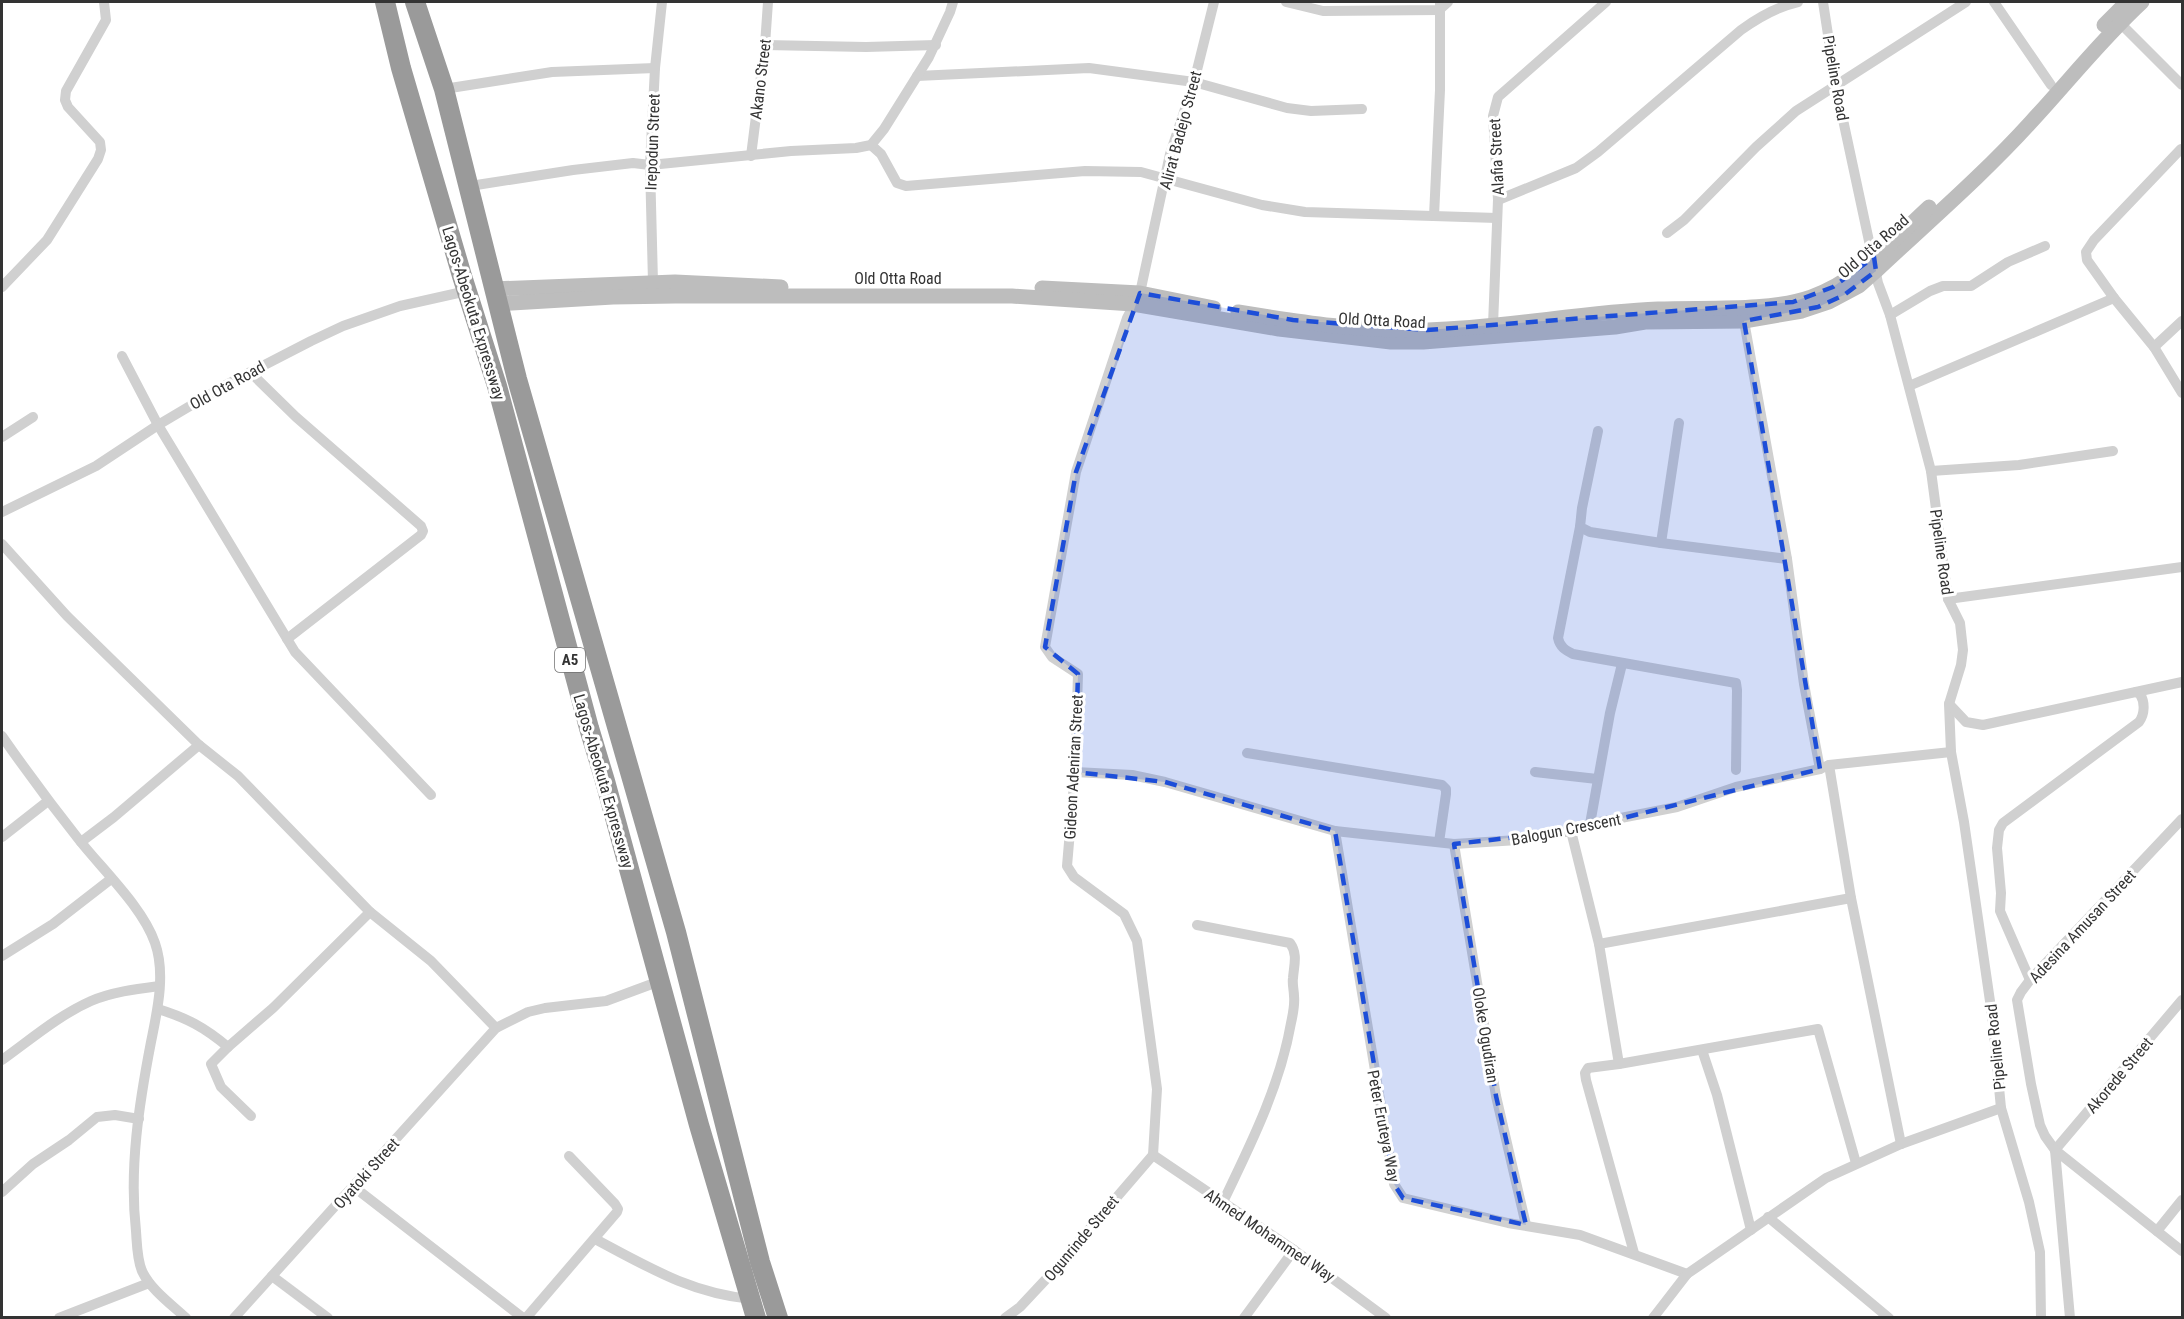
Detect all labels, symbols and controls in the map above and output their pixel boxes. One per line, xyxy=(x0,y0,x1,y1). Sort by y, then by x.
street label: Pipeline Road xyxy=(1819,34,1852,122)
street label: Akano Street xyxy=(746,37,775,120)
street label: Alirat Badejo Street xyxy=(1156,69,1205,191)
street label: Irepodun Street xyxy=(641,93,664,191)
street label: Alafia Street xyxy=(1485,118,1508,196)
street label: Old Otta Road xyxy=(1834,211,1913,282)
street label: Lagos-Abeokuta Expressway xyxy=(438,224,509,403)
street label: Old Otta Road xyxy=(854,269,942,288)
street label: Old Otta Road xyxy=(1338,309,1426,332)
street label: Old Ota Road xyxy=(186,357,268,414)
street label: Pipeline Road xyxy=(1926,508,1957,596)
road number: A5 xyxy=(555,648,585,672)
street label: Lagos-Abeokuta Expressway xyxy=(570,692,638,871)
street label: Gideon Adeniran Street xyxy=(1060,694,1087,840)
street label: Balogun Crescent xyxy=(1510,810,1623,849)
street label: Adesina Amusan Street xyxy=(2025,866,2140,987)
street label: Oloke Ogudiran xyxy=(1469,986,1502,1084)
street label: Pipeline Road xyxy=(1982,1003,2009,1091)
street label: Akorede Street xyxy=(2082,1033,2157,1117)
street label: Peter Eruteya Way xyxy=(1363,1068,1404,1184)
street label: Oyatoki Street xyxy=(330,1134,403,1213)
street label: Ahmed Mohammed Way xyxy=(1201,1185,1339,1286)
street label: Ogunrinde Street xyxy=(1040,1191,1123,1285)

